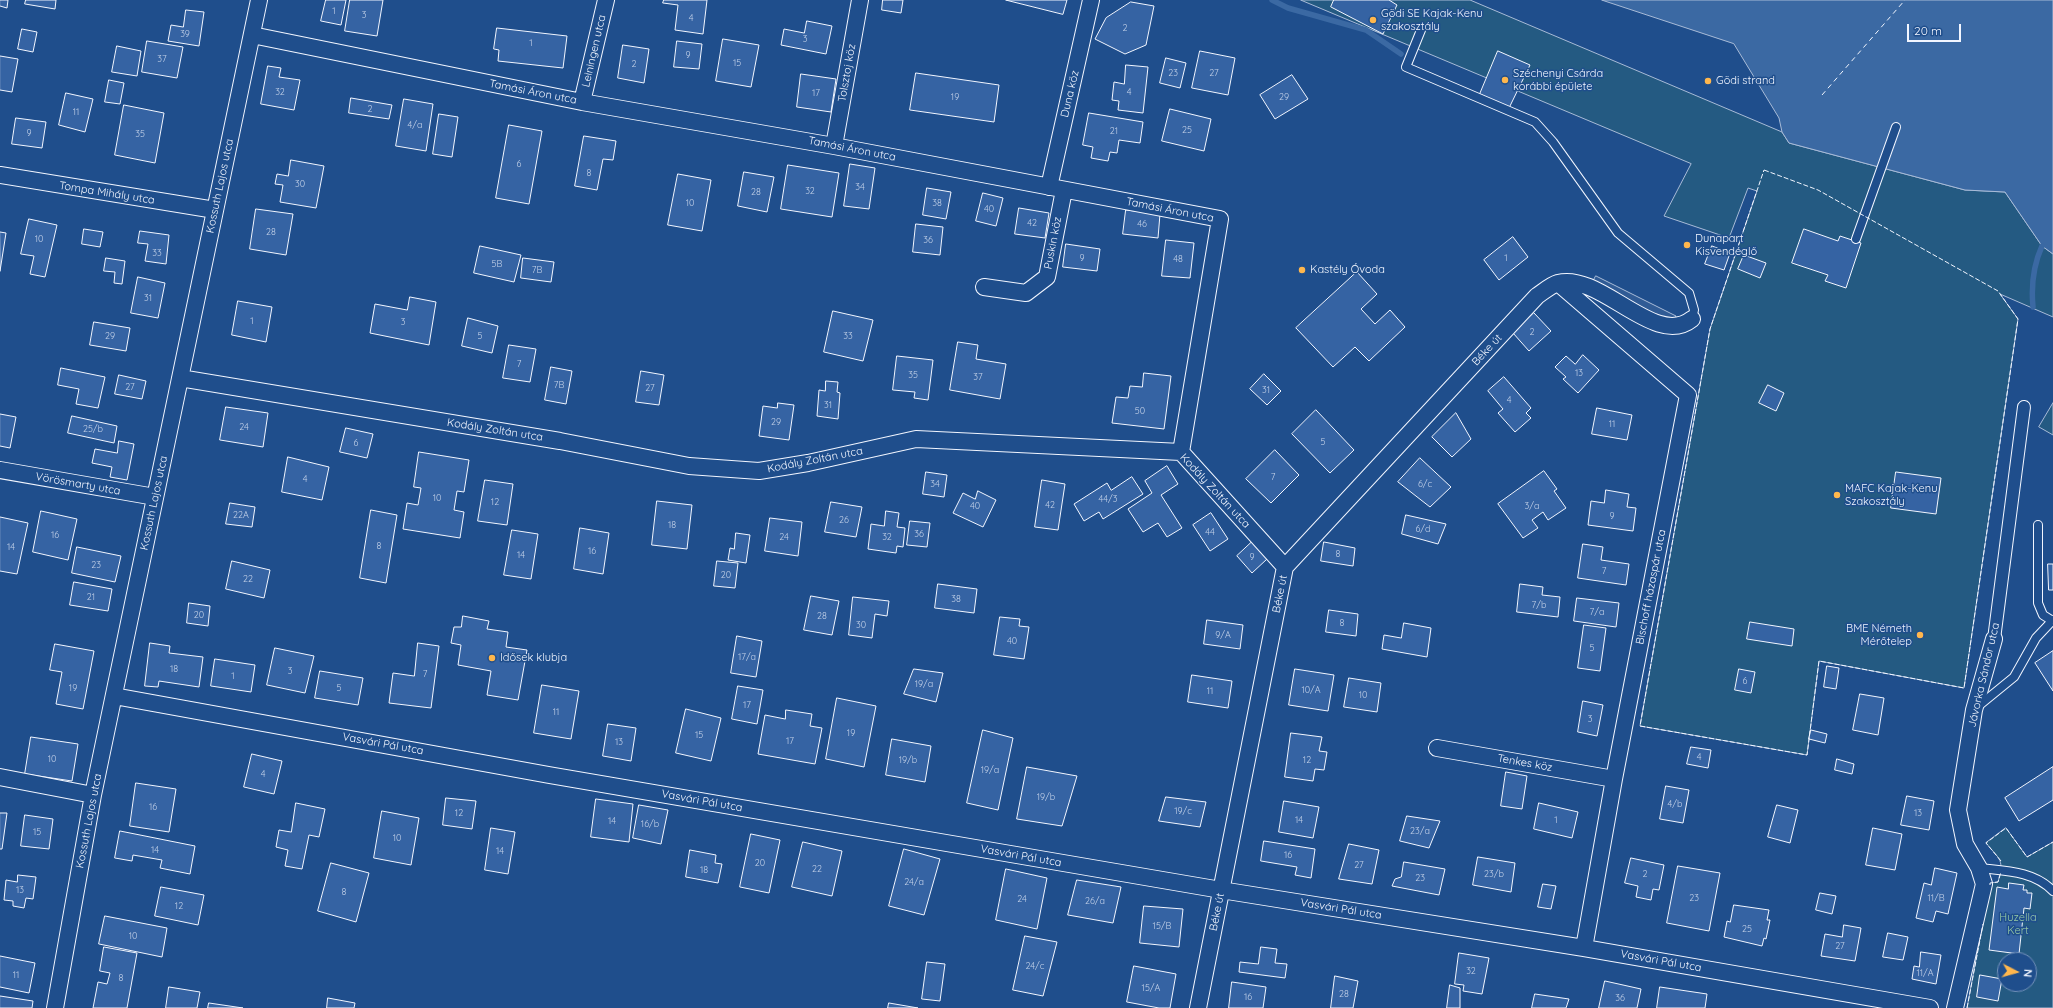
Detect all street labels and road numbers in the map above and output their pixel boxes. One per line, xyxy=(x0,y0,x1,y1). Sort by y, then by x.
street label: Leiningen utca xyxy=(579,13,609,89)
street label: Tolsztoj köz xyxy=(835,43,859,103)
street label: Duna köz xyxy=(1058,69,1082,119)
street label: Tamási Áron utca xyxy=(488,77,578,107)
street label: Tamási Áron utca xyxy=(807,134,897,164)
street label: Kossuth Lajos utca xyxy=(204,138,236,234)
street label: Tompa Mihály utca xyxy=(58,179,156,207)
street label: Tamási Áron utca xyxy=(1125,195,1215,225)
street label: Puskin köz xyxy=(1041,216,1065,270)
street label: Béke út xyxy=(1469,332,1505,368)
street label: Kodály Zoltán utca xyxy=(446,416,544,444)
street label: Kodály Zoltán utca xyxy=(766,444,864,476)
street label: Kodály Zoltán utca xyxy=(1177,451,1253,531)
street label: Kossuth Lajos utca xyxy=(138,455,170,551)
street label: Vörösmarty utca xyxy=(34,470,122,498)
street label: Bischoff házaspár utca xyxy=(1633,528,1669,646)
street label: Béke út xyxy=(1270,574,1290,614)
street label: Jávorka Sándor utca xyxy=(1966,621,2002,729)
street label: Vasvári Pál utca xyxy=(341,730,425,758)
street label: Tenkes köz xyxy=(1496,752,1554,774)
street label: Kossuth Lajos utca xyxy=(73,773,105,869)
street label: Vasvári Pál utca xyxy=(660,787,744,815)
street label: Vasvári Pál utca xyxy=(979,842,1063,870)
street label: Béke út xyxy=(1207,892,1227,932)
street label: Vasvári Pál utca xyxy=(1299,896,1383,922)
street label: Vasvári Pál utca xyxy=(1619,947,1703,975)

